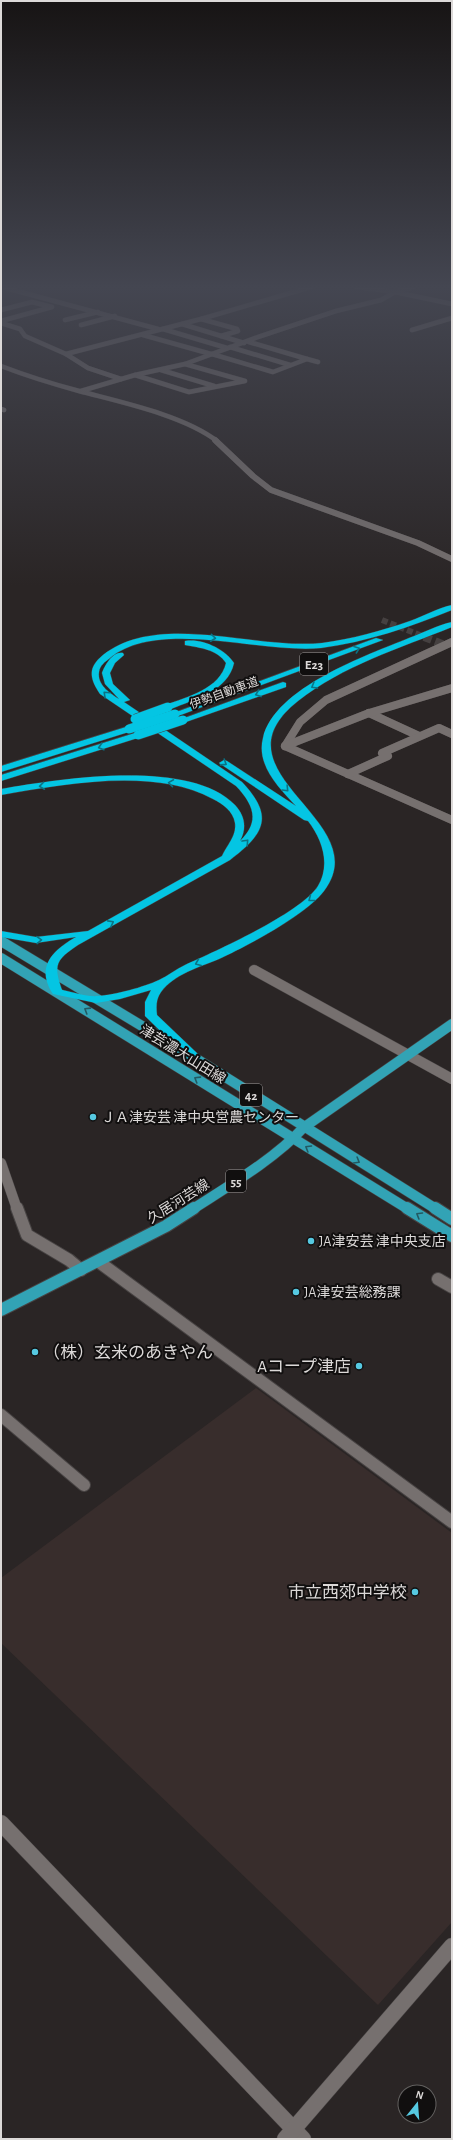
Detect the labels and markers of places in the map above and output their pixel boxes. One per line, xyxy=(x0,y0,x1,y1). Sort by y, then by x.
place label: ＪＡ津安芸 津中央営農センター xyxy=(101,1110,299,1125)
marker: ＪＡ津安芸 津中央営農センター xyxy=(88,1112,98,1122)
place label: JA津安芸 津中央支店 xyxy=(319,1234,446,1249)
marker: JA津安芸 津中央支店 xyxy=(306,1236,316,1246)
place label: JA津安芸総務課 xyxy=(304,1285,400,1300)
marker: JA津安芸総務課 xyxy=(291,1287,301,1297)
place label: （株）玄米のあきやん xyxy=(43,1343,213,1361)
marker: （株）玄米のあきやん xyxy=(30,1347,40,1357)
place label: Aコープ津店 xyxy=(257,1358,351,1375)
marker: Aコープ津店 xyxy=(354,1361,364,1371)
place label: 市立西郊中学校 xyxy=(288,1583,407,1601)
marker: 市立西郊中学校 xyxy=(410,1587,420,1597)

